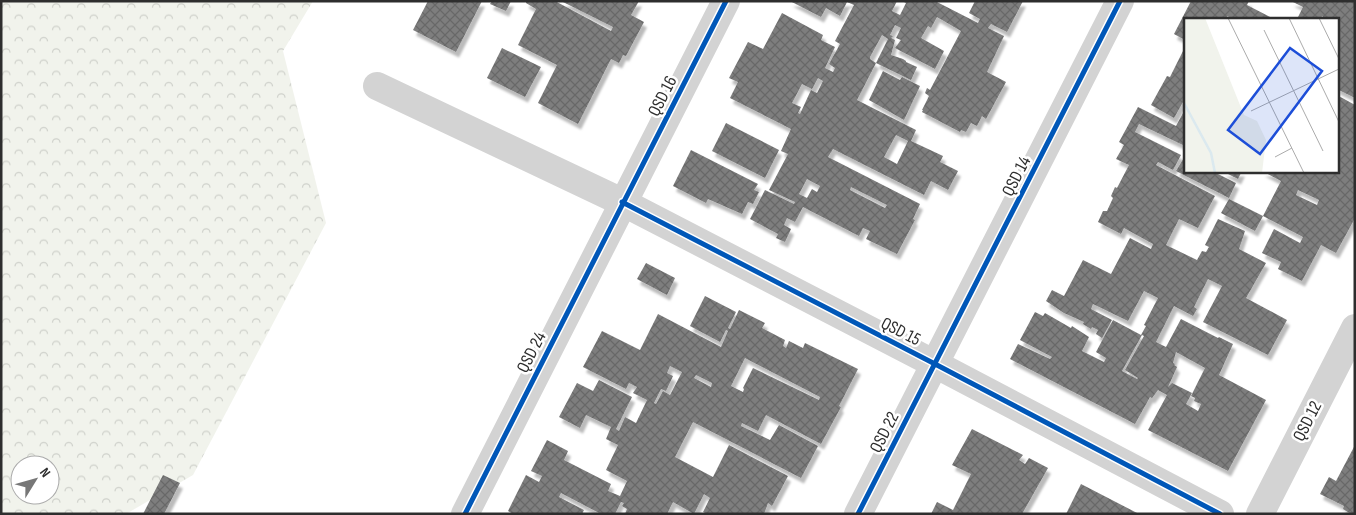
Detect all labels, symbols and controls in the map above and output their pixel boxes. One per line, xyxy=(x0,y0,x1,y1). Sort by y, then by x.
inset map xyxy=(1184,18,1338,172)
street label: QSD 16 xyxy=(643,72,681,120)
street label: QSD 14 xyxy=(998,152,1036,200)
street label: QSD 15 xyxy=(877,313,924,350)
street label: QSD 24 xyxy=(512,328,551,376)
street label: QSD 12 xyxy=(1289,398,1326,445)
street label: QSD 22 xyxy=(865,408,904,456)
north arrow xyxy=(10,455,60,505)
text: N xyxy=(36,464,54,481)

